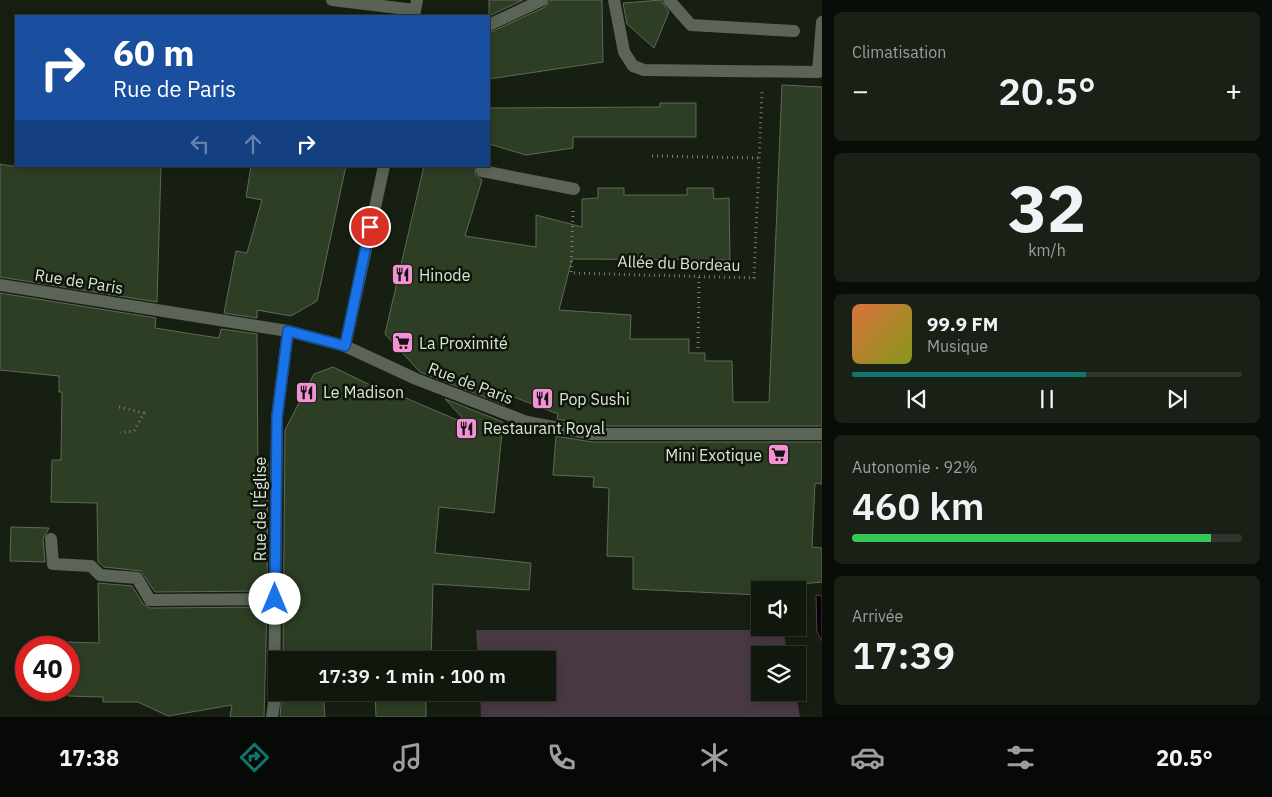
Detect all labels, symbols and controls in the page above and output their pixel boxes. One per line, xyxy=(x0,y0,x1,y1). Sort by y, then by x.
text: 60 m xyxy=(113,30,195,76)
icon: right xyxy=(30,35,95,100)
text: Climatisation xyxy=(852,42,946,62)
text: 20.5° xyxy=(998,66,1096,115)
text: − xyxy=(852,72,869,109)
text: + xyxy=(1225,72,1242,109)
text: Rue de Paris xyxy=(113,74,236,103)
icon: left xyxy=(186,130,214,158)
icon: ahead xyxy=(239,130,267,158)
icon: right xyxy=(292,130,320,158)
text: 32 xyxy=(1008,165,1086,250)
pin xyxy=(349,206,391,248)
icon: arrive xyxy=(356,213,384,241)
text: km/h xyxy=(1028,240,1066,260)
street label: Allée du Bordeau xyxy=(617,251,741,275)
restaurant icon: Hinode xyxy=(391,263,415,287)
street label: Rue de Paris xyxy=(33,264,125,298)
place label: Hinode xyxy=(419,265,471,285)
text: 99.9 FM xyxy=(927,312,998,336)
supermarket icon: La Proximité xyxy=(391,331,415,355)
place label: La Proximité xyxy=(419,333,508,353)
text: Musique xyxy=(927,336,988,356)
street label: Rue de Paris xyxy=(426,358,516,408)
restaurant icon: Le Madison xyxy=(295,380,319,404)
place label: Le Madison xyxy=(323,382,404,402)
icon: previous xyxy=(903,385,931,413)
icon: pause xyxy=(1033,385,1061,413)
icon: next xyxy=(1163,385,1191,413)
restaurant icon: Pop Sushi xyxy=(531,387,555,411)
place label: Pop Sushi xyxy=(559,389,630,409)
restaurant icon: Restaurant Royal xyxy=(455,416,479,440)
place label: Restaurant Royal xyxy=(483,418,605,438)
supermarket icon: Mini Exotique xyxy=(766,443,790,467)
place label: Mini Exotique xyxy=(665,445,762,465)
street label: Rue de l'Église xyxy=(249,456,270,561)
text: Autonomie · 92% xyxy=(852,457,977,477)
text: 460 km xyxy=(852,481,984,530)
position arrow xyxy=(248,572,300,624)
map controls xyxy=(751,581,806,701)
button: sound xyxy=(751,581,806,636)
text: Arrivée xyxy=(852,606,903,626)
text: 17:39 xyxy=(852,630,955,679)
speed limit sign: 40 xyxy=(15,636,80,701)
button: layers xyxy=(751,646,806,701)
text: 17:39 · 1 min · 100 m xyxy=(318,664,506,688)
icon: directions xyxy=(237,740,272,775)
icon: music xyxy=(390,740,425,775)
icon: phone xyxy=(544,740,579,775)
icon: climate xyxy=(697,740,732,775)
icon: car xyxy=(850,740,885,775)
icon: filters xyxy=(1003,740,1038,775)
text: 17:38 xyxy=(59,743,119,772)
text: 20.5° xyxy=(1156,743,1213,772)

